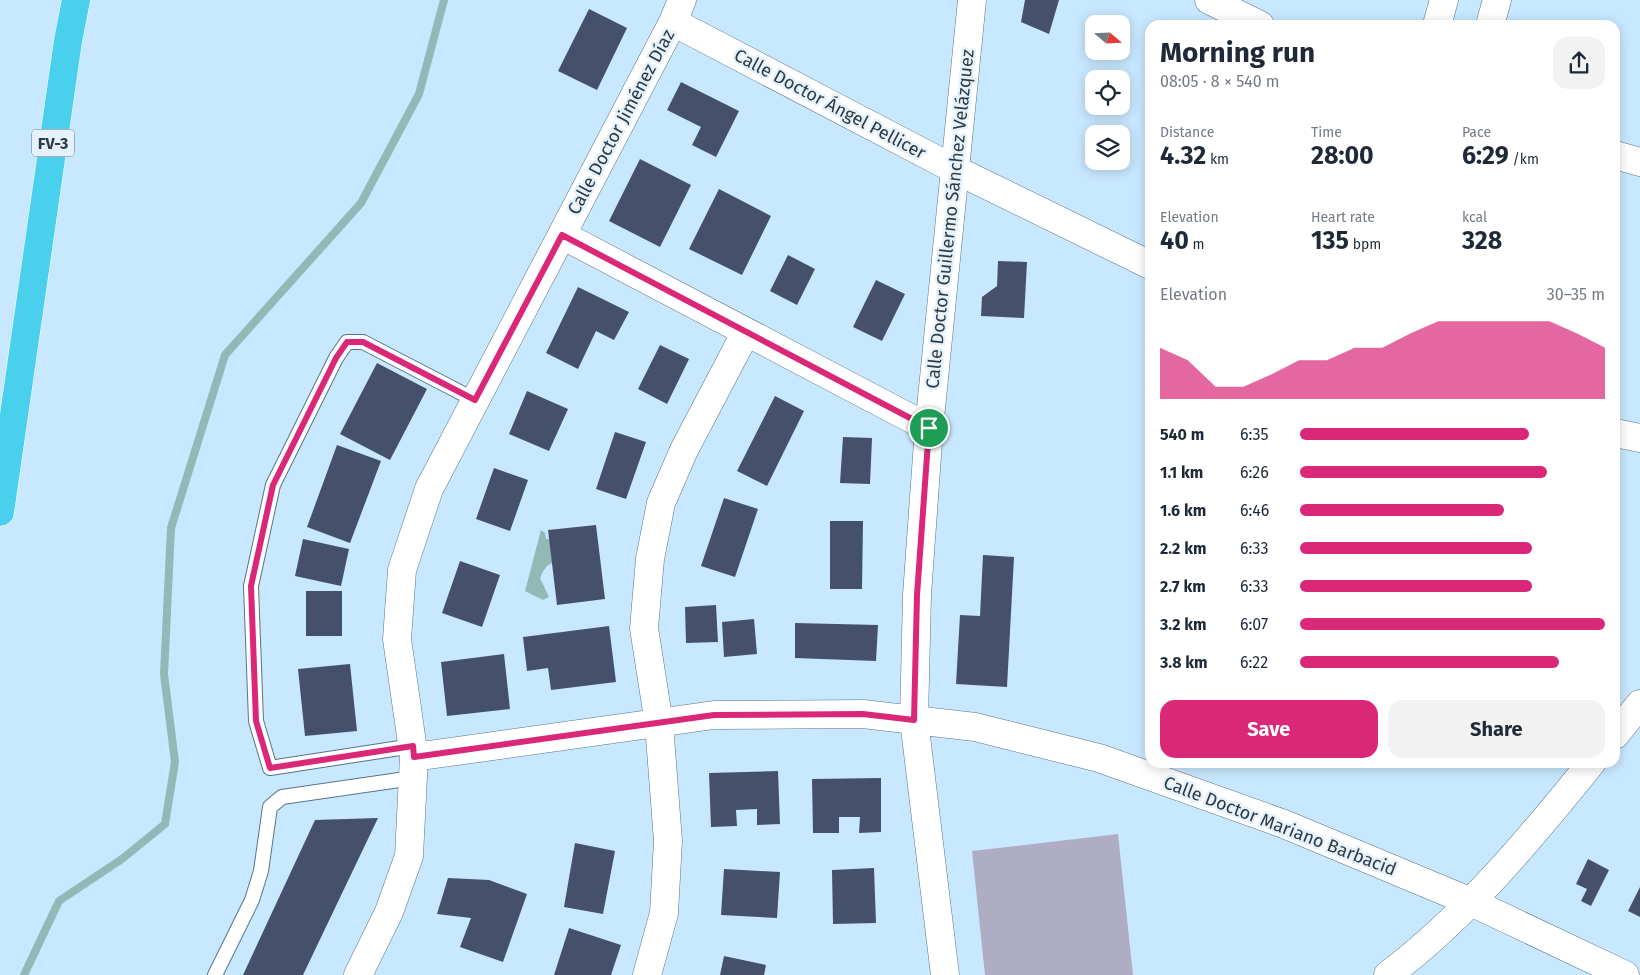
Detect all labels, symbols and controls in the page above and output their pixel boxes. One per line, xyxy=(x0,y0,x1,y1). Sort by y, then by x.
north arrow xyxy=(1085,15,1130,60)
map controls xyxy=(1085,15,1130,170)
street label: Calle Doctor Jiménez Díaz xyxy=(563,25,679,218)
text: Morning run xyxy=(1160,36,1315,69)
button: share xyxy=(1553,37,1605,89)
street label: Calle Doctor Ángel Pellicer xyxy=(730,43,930,164)
street label: Calle Doctor Guillermo Sánchez Velázquez xyxy=(921,48,979,390)
button: locate xyxy=(1085,70,1130,115)
text: 08:05 · 8 × 540 m xyxy=(1160,72,1280,91)
text: Distance xyxy=(1160,124,1214,141)
text: Time xyxy=(1311,124,1342,141)
text: Pace xyxy=(1462,124,1491,141)
button: layers xyxy=(1085,125,1130,170)
road number: FV-3 xyxy=(32,130,74,156)
text: 4.32 xyxy=(1160,141,1206,171)
text: 28:00 xyxy=(1311,141,1374,171)
text: 6:29 xyxy=(1462,141,1509,171)
text: km xyxy=(1206,151,1229,168)
text: /km xyxy=(1509,151,1539,168)
text: Elevation xyxy=(1160,209,1219,226)
text: Heart rate xyxy=(1311,209,1375,226)
text: kcal xyxy=(1462,209,1487,226)
text: 40 xyxy=(1160,226,1189,256)
text: 135 xyxy=(1311,226,1349,256)
text: 328 xyxy=(1462,226,1502,256)
text: m xyxy=(1189,236,1204,253)
text: bpm xyxy=(1349,236,1381,253)
text: Elevation xyxy=(1160,285,1227,304)
text: 30–35 m xyxy=(1547,285,1605,304)
pin xyxy=(908,407,950,449)
icon: arrive xyxy=(915,414,943,442)
text: 540 m xyxy=(1160,425,1204,444)
text: 6:35 xyxy=(1240,425,1269,444)
text: 1.1 km xyxy=(1160,463,1203,482)
text: 6:26 xyxy=(1240,463,1269,482)
text: 1.6 km xyxy=(1160,501,1206,520)
text: 6:46 xyxy=(1240,501,1269,520)
text: 2.2 km xyxy=(1160,539,1207,558)
text: 6:33 xyxy=(1240,539,1268,558)
text: 2.7 km xyxy=(1160,577,1206,596)
text: 6:33 xyxy=(1240,577,1268,596)
text: 3.2 km xyxy=(1160,615,1207,634)
text: 6:07 xyxy=(1240,615,1268,634)
text: 3.8 km xyxy=(1160,653,1208,672)
text: 6:22 xyxy=(1240,653,1268,672)
button: Save xyxy=(1160,700,1378,758)
button: Share xyxy=(1388,700,1605,758)
street label: Calle Doctor Mariano Barbacid xyxy=(1160,771,1400,881)

